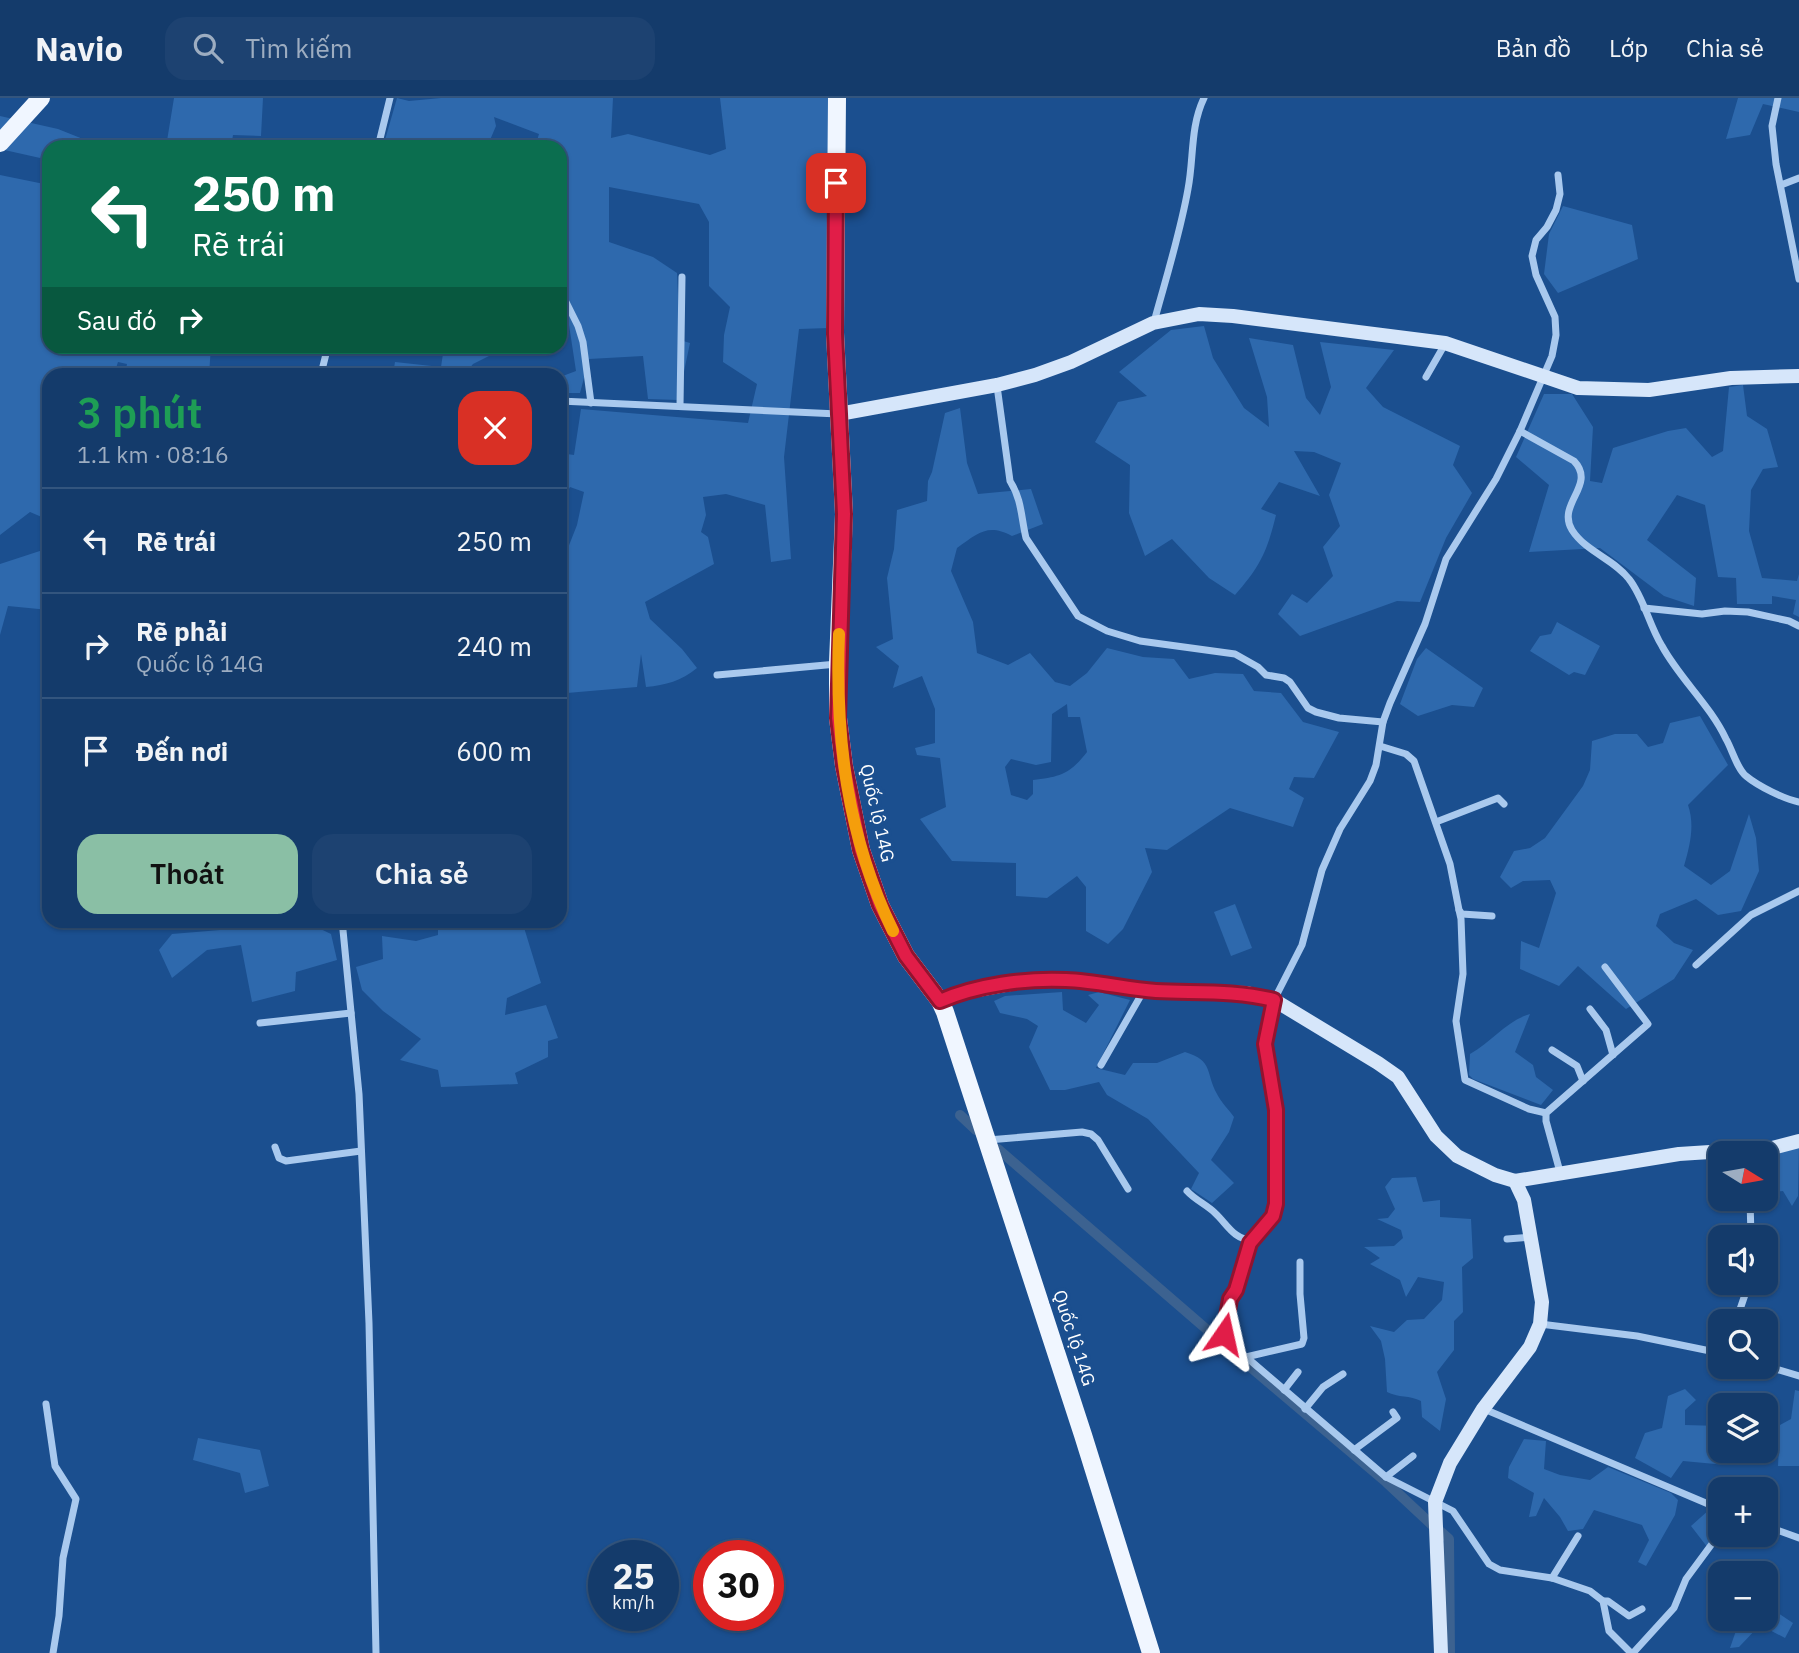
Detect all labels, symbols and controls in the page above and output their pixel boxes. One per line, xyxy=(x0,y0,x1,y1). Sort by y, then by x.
search box xyxy=(165,17,655,80)
text: Navio xyxy=(35,27,123,70)
icon: search xyxy=(189,29,227,67)
text: Tìm kiếm xyxy=(245,31,353,65)
text: Bản đồ xyxy=(1496,32,1571,64)
text: Lớp xyxy=(1609,32,1648,64)
text: Chia sẻ xyxy=(1686,32,1764,64)
pin xyxy=(806,153,866,213)
text: 250 m xyxy=(192,161,336,224)
icon: arrive xyxy=(817,164,855,202)
icon: left xyxy=(77,168,168,259)
text: Rẽ trái xyxy=(192,223,285,265)
icon: right xyxy=(171,301,209,339)
text: Sau đó xyxy=(77,303,157,337)
text: 3 phút xyxy=(77,385,202,440)
button: close xyxy=(458,391,532,465)
text: 1.1 km · 08:16 xyxy=(77,439,229,469)
icon: left xyxy=(77,522,115,560)
text: Rẽ trái xyxy=(136,524,216,558)
text: 250 m xyxy=(456,524,532,558)
text: Rẽ phải xyxy=(136,614,227,648)
icon: right xyxy=(77,627,115,665)
text: 240 m xyxy=(456,629,532,663)
text: Quốc lộ 14G xyxy=(136,648,263,678)
icon: arrive xyxy=(77,732,115,770)
text: Đến nơi xyxy=(136,734,228,768)
text: 600 m xyxy=(456,734,532,768)
street label: Quốc lộ 14G xyxy=(855,762,900,864)
button: Thoát xyxy=(77,834,298,914)
button: Chia sẻ xyxy=(312,834,532,914)
north arrow xyxy=(1708,1141,1778,1211)
map controls xyxy=(1708,1141,1778,1631)
button: sound xyxy=(1708,1225,1778,1295)
street label: Quốc lộ 14G xyxy=(1048,1287,1101,1389)
position arrow xyxy=(1187,1297,1261,1371)
button: search xyxy=(1708,1309,1778,1379)
button: layers xyxy=(1708,1393,1778,1463)
button: + xyxy=(1708,1477,1778,1547)
speed limit sign: 30 xyxy=(693,1540,784,1631)
text: 25 xyxy=(612,1553,655,1599)
button: − xyxy=(1708,1561,1778,1631)
text: km/h xyxy=(612,1591,655,1614)

